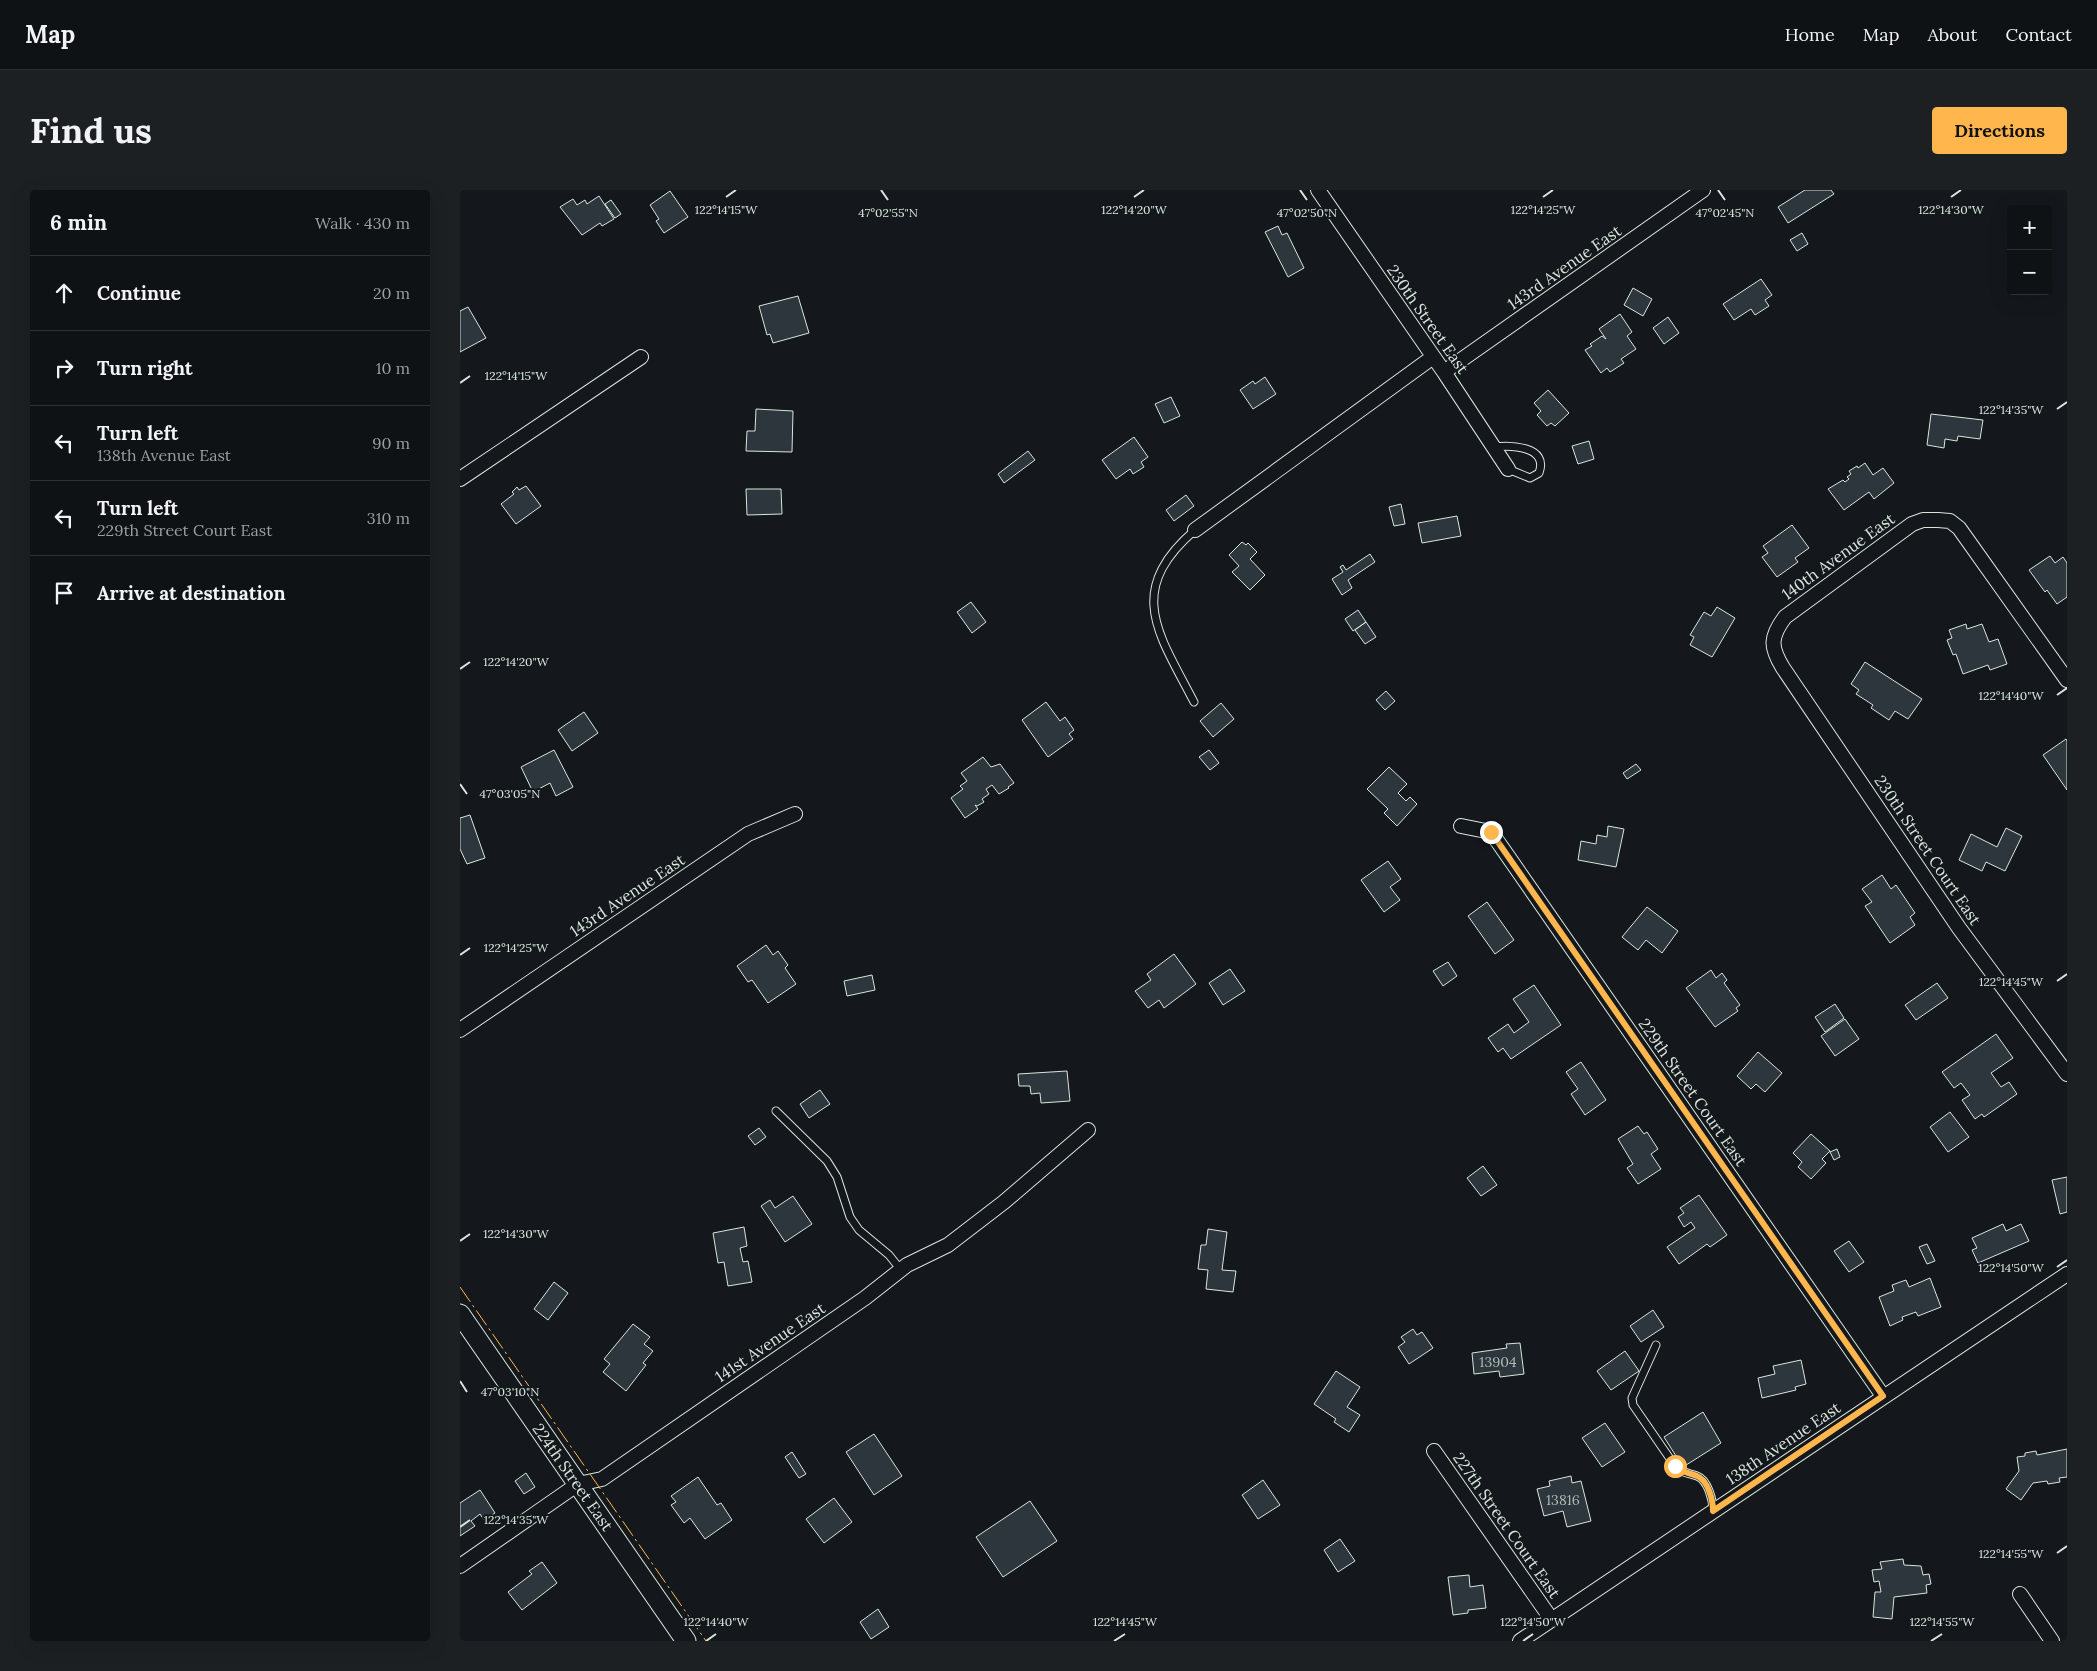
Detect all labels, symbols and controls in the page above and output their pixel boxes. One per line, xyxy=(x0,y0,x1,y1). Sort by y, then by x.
text: Map xyxy=(25,19,75,50)
text: Home xyxy=(1785,23,1835,46)
text: Map xyxy=(1863,23,1899,46)
text: About xyxy=(1927,23,1977,46)
text: Contact xyxy=(2005,23,2072,46)
button: Directions xyxy=(1932,107,2067,154)
text: Find us xyxy=(30,108,152,153)
text: 122°14'15"W xyxy=(695,202,758,217)
text: 122°14'20"W xyxy=(1101,202,1168,217)
text: 122°14'25"W xyxy=(1511,202,1576,217)
text: 122°14'30"W xyxy=(1918,202,1985,217)
text: 47°02'55"N xyxy=(858,205,918,220)
text: 47°02'50"N xyxy=(1277,205,1337,220)
text: 47°02'45"N xyxy=(1696,205,1755,220)
map controls xyxy=(2007,205,2052,295)
button: + xyxy=(2007,205,2052,250)
text: 6 min xyxy=(50,209,107,236)
text: Walk · 430 m xyxy=(315,213,410,233)
street label: 143rd Avenue East xyxy=(1503,220,1625,314)
button: − xyxy=(2007,250,2052,295)
street label: 230th Street East xyxy=(1383,261,1474,378)
icon: ahead xyxy=(50,279,78,307)
text: Continue xyxy=(97,281,181,305)
text: 20 m xyxy=(373,283,410,303)
icon: right xyxy=(50,354,78,382)
text: Turn right xyxy=(97,356,193,380)
text: 10 m xyxy=(376,358,410,378)
text: 122°14'15"W xyxy=(485,368,548,383)
text: 122°14'35"W xyxy=(1979,402,2044,417)
text: Turn left xyxy=(97,421,178,445)
icon: left xyxy=(50,429,78,457)
text: 90 m xyxy=(372,433,410,453)
text: 138th Avenue East xyxy=(97,445,231,465)
text: Turn left xyxy=(97,496,178,520)
icon: left xyxy=(50,504,78,532)
text: 310 m xyxy=(367,508,410,528)
street label: 140th Avenue East xyxy=(1778,508,1899,604)
text: 229th Street Court East xyxy=(97,520,272,540)
icon: arrive xyxy=(50,579,78,607)
text: Arrive at destination xyxy=(97,581,286,605)
text: 122°14'20"W xyxy=(483,654,550,669)
text: 122°14'40"W xyxy=(1979,688,2044,703)
street label: 230th Street Court East xyxy=(1870,771,1986,929)
text: 47°03'05"N xyxy=(480,786,540,801)
route end xyxy=(1480,821,1503,844)
street label: 143rd Avenue East xyxy=(566,849,689,941)
text: 122°14'25"W xyxy=(484,940,549,955)
text: 122°14'45"W xyxy=(1979,974,2044,989)
street label: 229th Street Court East xyxy=(1635,1014,1752,1170)
text: 122°14'30"W xyxy=(483,1226,550,1241)
text: 122°14'50"W xyxy=(1978,1260,2045,1275)
street label: 141st Avenue East xyxy=(711,1297,830,1386)
house number: 13904 xyxy=(1479,1353,1517,1371)
text: 47°03'10"N xyxy=(481,1384,539,1399)
street label: 138th Avenue East xyxy=(1722,1397,1845,1489)
street label: 224th Street East xyxy=(528,1419,618,1535)
street label: 227th Street Court East xyxy=(1449,1448,1565,1602)
route start xyxy=(1664,1455,1687,1478)
house number: 13816 xyxy=(1546,1491,1580,1509)
text: 122°14'35"W xyxy=(484,1512,549,1527)
text: 122°14'55"W xyxy=(1979,1546,2044,1561)
text: 122°14'40"W xyxy=(684,1614,749,1629)
text: 122°14'45"W xyxy=(1093,1614,1158,1629)
text: 122°14'50"W xyxy=(1500,1614,1567,1629)
text: 122°14'55"W xyxy=(1910,1614,1975,1629)

